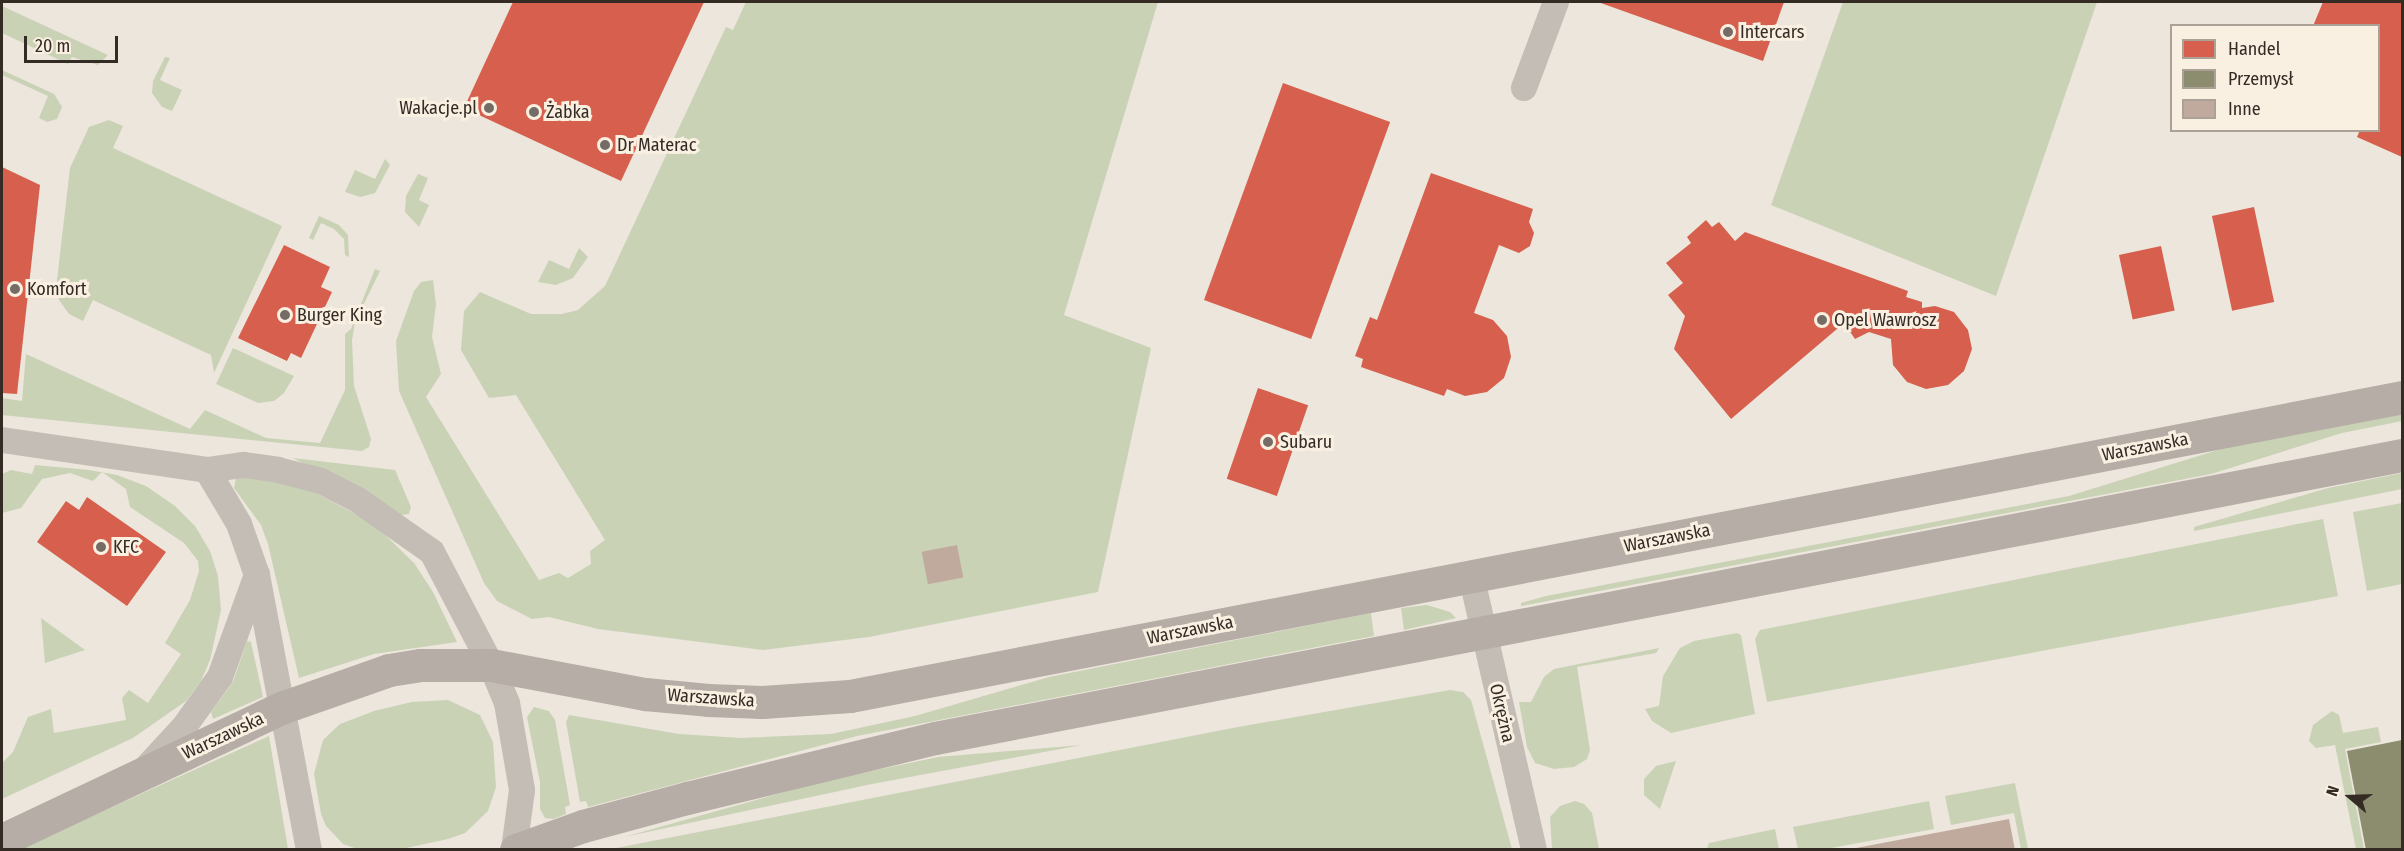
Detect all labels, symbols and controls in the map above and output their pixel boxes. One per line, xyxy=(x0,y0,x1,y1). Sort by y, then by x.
place label: Intercars xyxy=(1740,21,1805,43)
scale bar xyxy=(27,24,122,62)
legend xyxy=(2170,24,2380,132)
marker: Intercars xyxy=(1721,25,1735,39)
text: 20 m xyxy=(35,35,70,57)
text: Handel xyxy=(2228,38,2281,60)
text: Przemysł xyxy=(2228,68,2293,90)
place label: Wakacje.pl xyxy=(399,97,477,119)
text: Inne xyxy=(2228,98,2261,120)
marker: Wakacje.pl xyxy=(482,101,496,115)
place label: Żabka xyxy=(546,101,590,123)
marker: Żabka xyxy=(527,105,541,119)
place label: Dr Materac xyxy=(617,134,696,156)
marker: Dr Materac xyxy=(598,138,612,152)
place label: Komfort xyxy=(27,278,87,300)
marker: Komfort xyxy=(8,282,22,296)
place label: Burger King xyxy=(297,304,382,326)
marker: Burger King xyxy=(278,308,292,322)
place label: Opel Wawrosz xyxy=(1834,309,1936,331)
marker: Opel Wawrosz xyxy=(1815,313,1829,327)
street label: Warszawska xyxy=(2100,428,2190,466)
place label: Subaru xyxy=(1280,431,1332,453)
marker: Subaru xyxy=(1261,435,1275,449)
street label: Warszawska xyxy=(1622,519,1712,557)
place label: KFC xyxy=(113,536,139,558)
marker: KFC xyxy=(94,540,108,554)
street label: Warszawska xyxy=(1145,611,1235,649)
street label: Okrężna xyxy=(1485,682,1519,744)
street label: Warszawska xyxy=(667,684,755,712)
street label: Warszawska xyxy=(179,708,267,764)
north arrow xyxy=(2320,767,2380,827)
text: N xyxy=(2322,783,2343,799)

